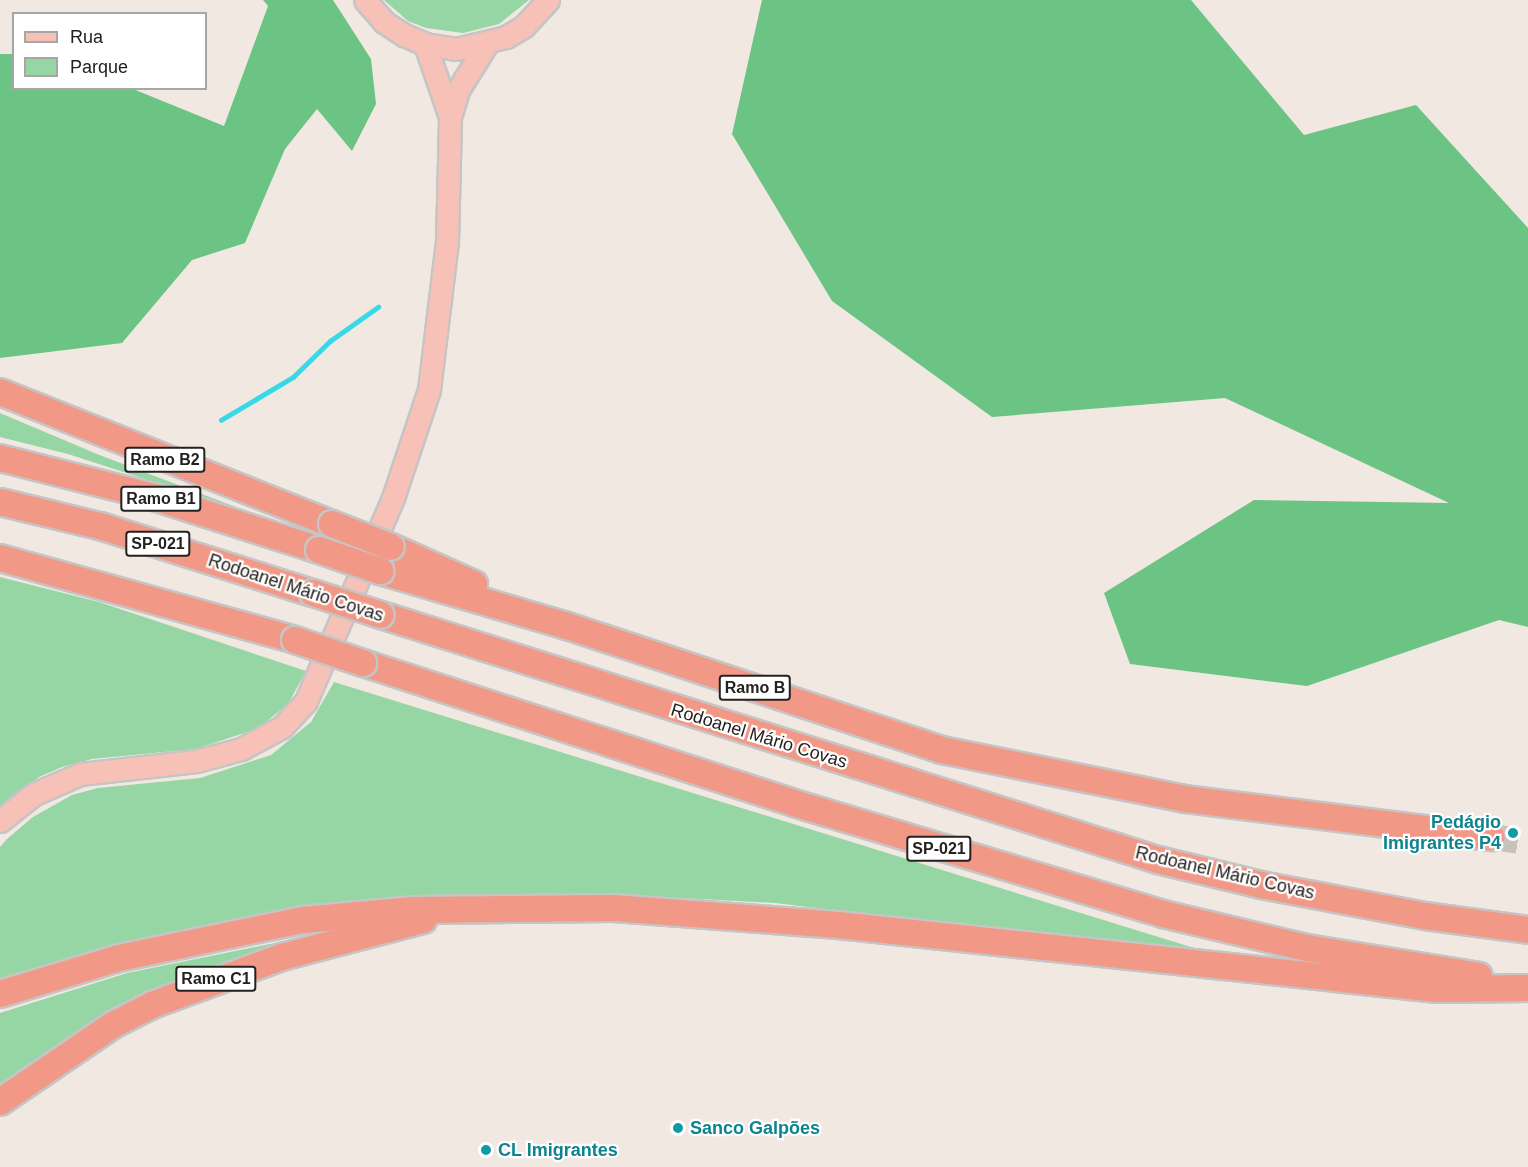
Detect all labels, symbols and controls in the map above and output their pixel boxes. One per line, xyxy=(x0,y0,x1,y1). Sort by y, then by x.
legend xyxy=(12,12,207,90)
text: Rua xyxy=(70,27,103,47)
text: Parque xyxy=(70,57,128,77)
road number: Ramo B2 xyxy=(123,447,207,473)
road number: Ramo B1 xyxy=(119,486,203,512)
road number: SP-021 xyxy=(125,531,191,557)
street label: Rodoanel Mário Covas xyxy=(206,549,386,627)
road number: Ramo B xyxy=(718,675,792,701)
street label: Rodoanel Mário Covas xyxy=(668,699,850,773)
place label: Pedágio Imigrantes P4 xyxy=(1383,812,1501,854)
marker: Pedágio Imigrantes P4 xyxy=(1506,826,1520,840)
road number: SP-021 xyxy=(906,836,972,862)
street label: Rodoanel Mário Covas xyxy=(1133,842,1317,904)
road number: Ramo C1 xyxy=(174,966,258,992)
place label: Sanco Galpões xyxy=(690,1117,820,1139)
marker: Sanco Galpões xyxy=(671,1121,685,1135)
place label: CL Imigrantes xyxy=(498,1139,618,1161)
marker: CL Imigrantes xyxy=(479,1143,493,1157)

